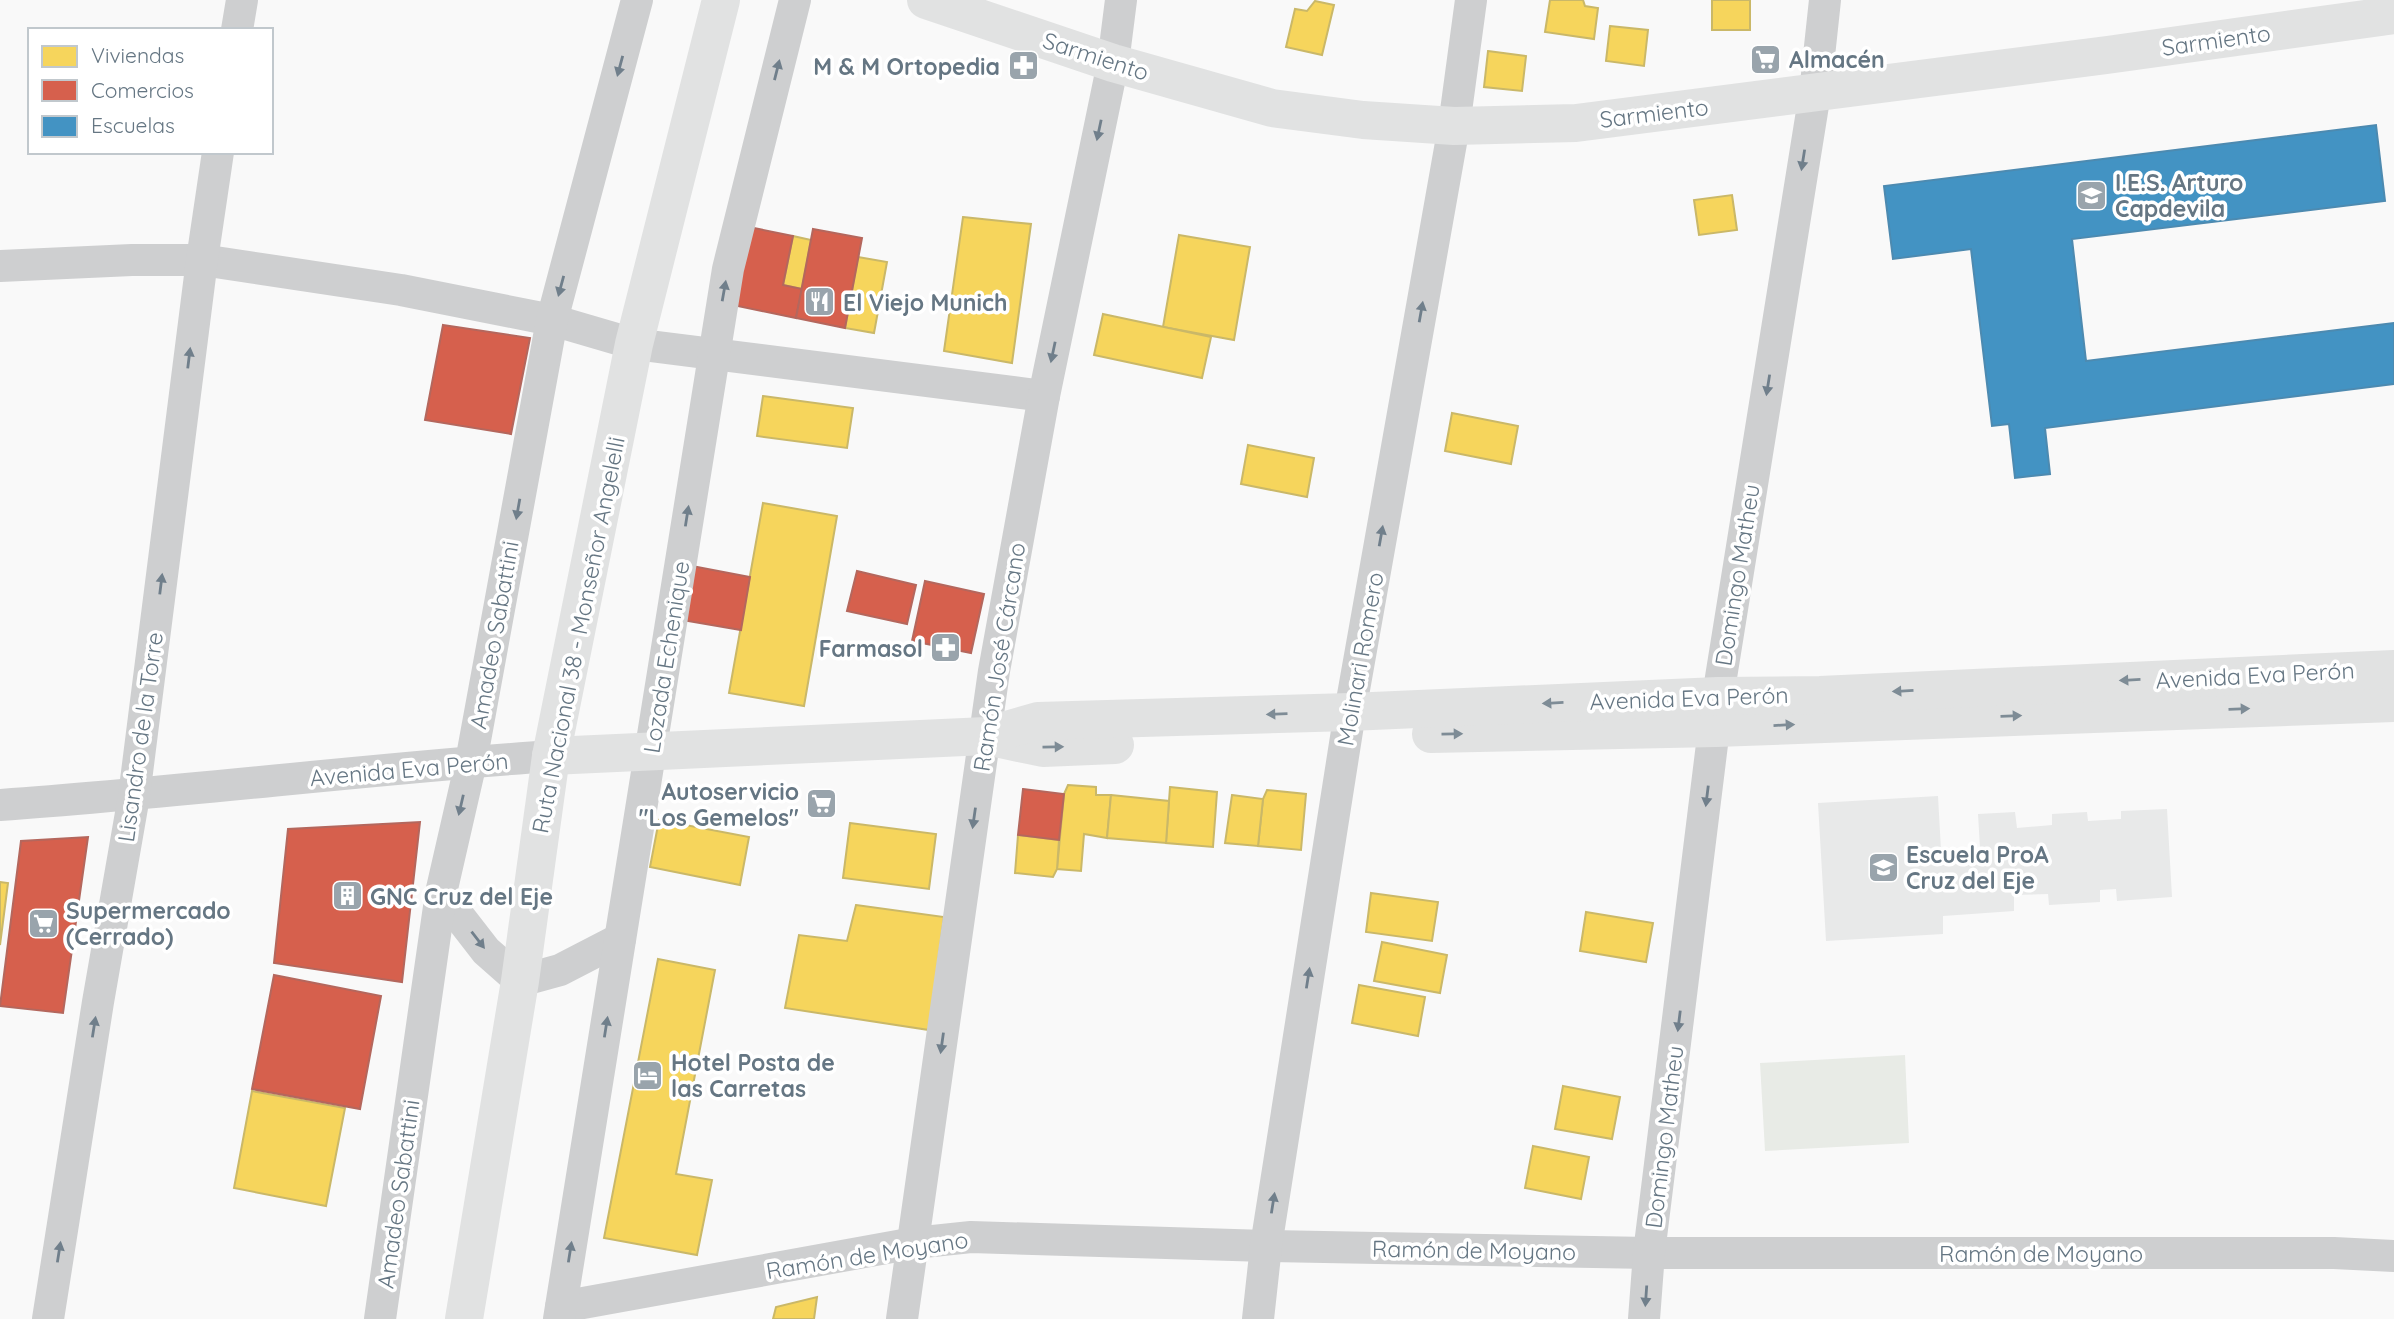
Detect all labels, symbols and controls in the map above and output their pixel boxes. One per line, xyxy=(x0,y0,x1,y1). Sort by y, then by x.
street label: Sarmiento xyxy=(2160,18,2272,62)
street label: Sarmiento xyxy=(1039,25,1153,87)
legend xyxy=(28,28,273,154)
text: Viviendas xyxy=(91,42,184,68)
supermarket icon: Almacén xyxy=(1749,42,1783,76)
place label: Almacén xyxy=(1789,45,1885,74)
pharmacy icon: M & M Ortopedia xyxy=(1006,49,1040,83)
place label: M & M Ortopedia xyxy=(813,52,1000,81)
one-way arrow xyxy=(614,55,625,77)
one-way arrow xyxy=(772,59,783,81)
text: Comercios xyxy=(91,77,194,103)
street label: Sarmiento xyxy=(1598,92,1710,134)
text: Escuelas xyxy=(91,112,175,138)
one-way arrow xyxy=(1094,119,1105,141)
one-way arrow xyxy=(1797,150,1808,172)
place label: I.E.S. Arturo Capdevila xyxy=(2115,168,2243,223)
school or university icon: I.E.S. Arturo Capdevila xyxy=(2075,178,2109,212)
one-way arrow xyxy=(556,276,566,297)
one-way arrow xyxy=(719,280,730,302)
restaurant icon: El Viejo Munich xyxy=(803,285,837,319)
place label: El Viejo Munich xyxy=(843,288,1007,317)
one-way arrow xyxy=(1416,301,1427,323)
one-way arrow xyxy=(1047,341,1058,363)
one-way arrow xyxy=(184,347,195,369)
one-way arrow xyxy=(1762,374,1773,396)
street label: Ruta Nacional 38 - Monseñor Angelelli xyxy=(525,434,631,836)
street label: Domingo Matheu xyxy=(1708,482,1766,668)
one-way arrow xyxy=(512,498,523,520)
one-way arrow xyxy=(682,505,693,527)
one-way arrow xyxy=(1376,525,1387,547)
street label: Amadeo Sabattini xyxy=(463,539,525,731)
street label: Ramón José Cárcano xyxy=(967,540,1031,774)
street label: Lozada Echenique xyxy=(636,559,696,755)
street label: Molinari Romero xyxy=(1330,570,1390,748)
one-way arrow xyxy=(155,573,166,595)
street label: Lisandro de la Torre xyxy=(111,630,169,844)
pharmacy icon: Farmasol xyxy=(929,631,963,665)
place label: Farmasol xyxy=(819,634,923,663)
street label: Avenida Eva Perón xyxy=(2155,655,2355,695)
one-way arrow xyxy=(2119,675,2141,686)
street label: Avenida Eva Perón xyxy=(1589,680,1789,716)
one-way arrow xyxy=(1892,685,1914,696)
one-way arrow xyxy=(1542,697,1564,708)
one-way arrow xyxy=(2228,703,2250,714)
one-way arrow xyxy=(1265,708,1287,720)
one-way arrow xyxy=(2000,711,2022,722)
one-way arrow xyxy=(1773,719,1795,730)
one-way arrow xyxy=(1441,728,1463,739)
one-way arrow xyxy=(1042,741,1064,753)
street label: Avenida Eva Perón xyxy=(308,746,510,792)
place label: Autoservicio "Los Gemelos" xyxy=(639,777,799,832)
one-way arrow xyxy=(1702,785,1713,807)
supermarket icon: Autoservicio "Los Gemelos" xyxy=(805,787,839,821)
one-way arrow xyxy=(456,794,467,816)
one-way arrow xyxy=(968,807,979,829)
place label: Escuela ProA Cruz del Eje xyxy=(1906,840,2049,895)
school or university icon: Escuela ProA Cruz del Eje xyxy=(1866,850,1900,884)
building icon: GNC Cruz del Eje xyxy=(330,879,364,913)
place label: GNC Cruz del Eje xyxy=(370,882,553,911)
place label: Supermercado (Cerrado) xyxy=(66,896,231,951)
supermarket icon: Supermercado (Cerrado) xyxy=(26,906,60,940)
one-way arrow xyxy=(470,930,485,948)
one-way arrow xyxy=(1303,967,1314,989)
one-way arrow xyxy=(1673,1011,1684,1033)
one-way arrow xyxy=(89,1016,100,1038)
one-way arrow xyxy=(601,1016,612,1038)
one-way arrow xyxy=(936,1033,947,1055)
street label: Domingo Matheu xyxy=(1638,1044,1690,1230)
place label: Hotel Posta de las Carretas xyxy=(671,1048,835,1103)
hotel icon: Hotel Posta de las Carretas xyxy=(631,1058,665,1092)
street label: Amadeo Sabattini xyxy=(370,1098,426,1290)
one-way arrow xyxy=(1268,1192,1279,1214)
street label: Ramón de Moyano xyxy=(764,1225,970,1285)
street label: Ramón de Moyano xyxy=(1372,1234,1576,1266)
street label: Ramón de Moyano xyxy=(1939,1239,2143,1268)
one-way arrow xyxy=(54,1240,65,1262)
one-way arrow xyxy=(565,1240,576,1262)
one-way arrow xyxy=(1640,1285,1651,1307)

